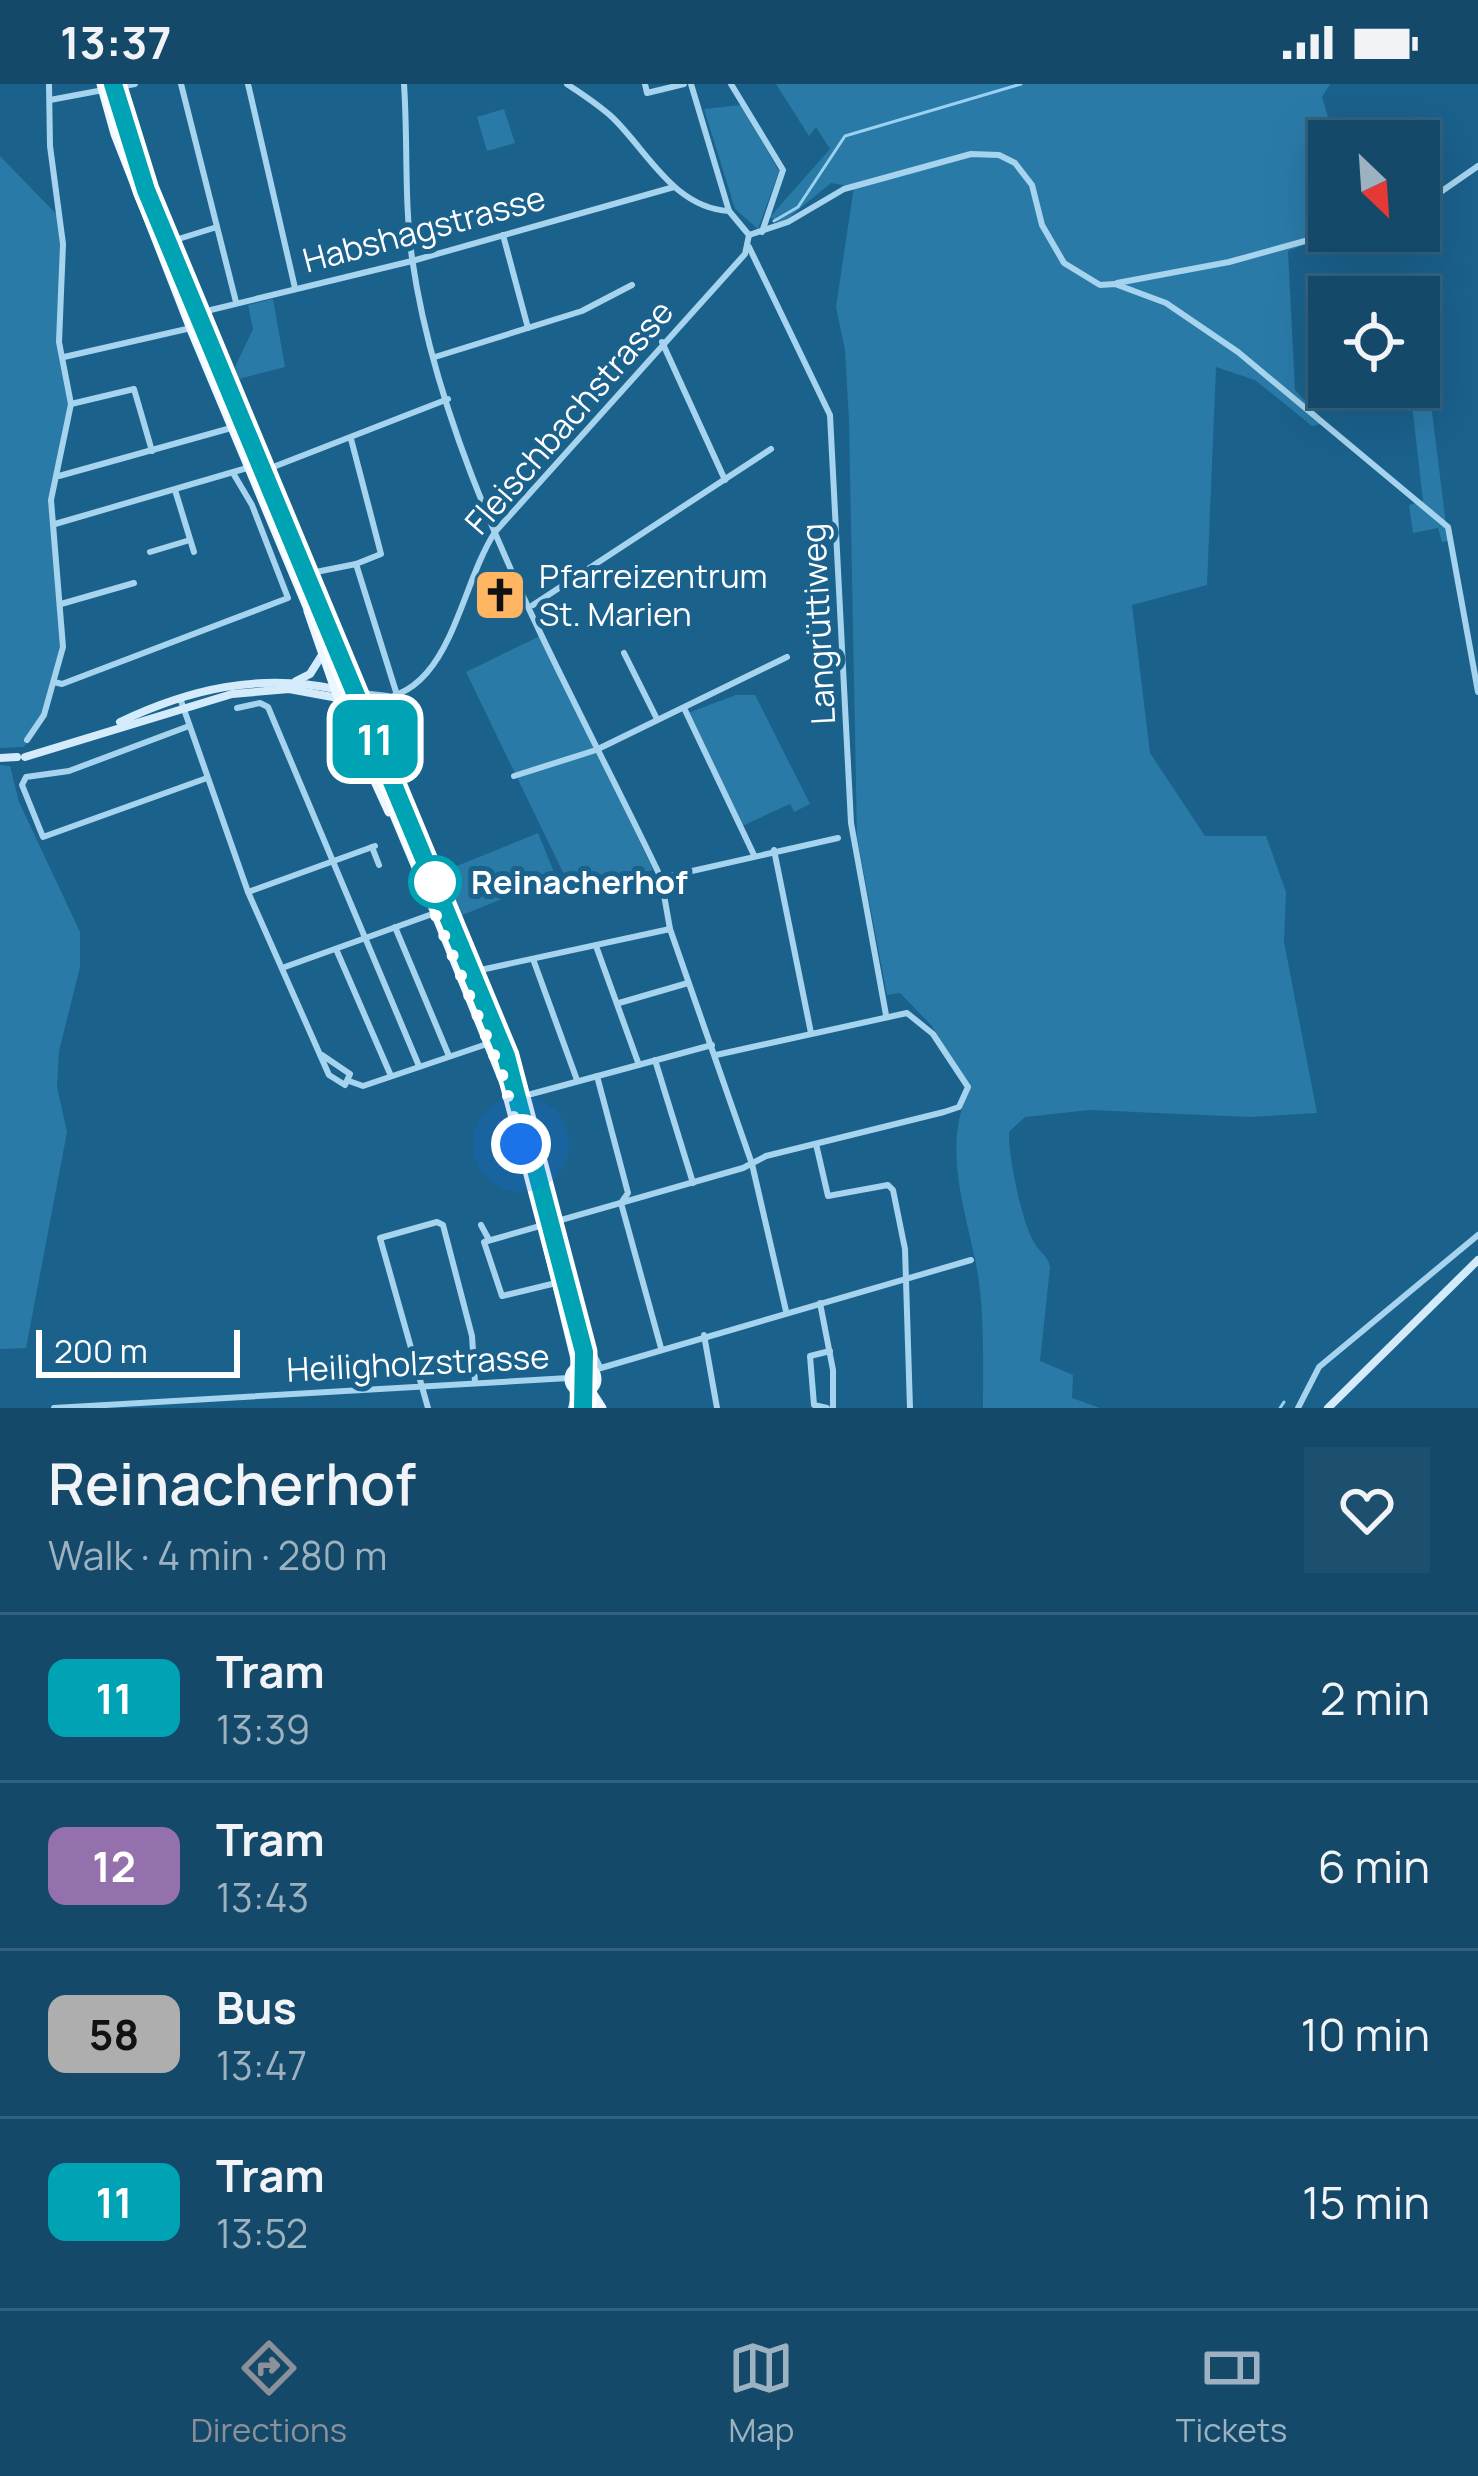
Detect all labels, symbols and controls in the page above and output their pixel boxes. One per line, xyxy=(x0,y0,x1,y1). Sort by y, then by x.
text: 13:37 xyxy=(60,11,171,73)
north arrow xyxy=(1308,120,1440,252)
map controls xyxy=(1308,120,1440,408)
street label: Habshagstrasse xyxy=(298,175,550,282)
button: locate xyxy=(1308,276,1440,408)
street label: Fleischbachstrasse xyxy=(454,290,683,543)
street label: Langrüttiweg xyxy=(790,522,845,726)
place label: Pfarreizentrum St. Marien xyxy=(539,553,768,636)
church icon: Pfarreizentrum St. Marien xyxy=(472,567,528,623)
line badge: 11 xyxy=(321,700,429,778)
text: 11 xyxy=(357,710,393,768)
marker: Reinacherhof xyxy=(410,857,460,907)
place label: Reinacherhof xyxy=(471,859,688,904)
your location xyxy=(491,1114,551,1174)
scale bar xyxy=(36,1324,240,1377)
text: 200 m xyxy=(54,1328,148,1373)
street label: Heiligholzstrasse xyxy=(286,1333,550,1392)
text: Reinacherhof xyxy=(48,1444,416,1522)
button: heart xyxy=(1304,1447,1430,1573)
text: Walk · 4 min · 280 m xyxy=(48,1528,387,1582)
text: Tram xyxy=(216,1640,325,1702)
text: 2 min xyxy=(1320,1667,1430,1729)
text: 11 xyxy=(96,1669,132,1727)
text: 13:39 xyxy=(216,1702,310,1756)
text: Tram xyxy=(216,1808,325,1870)
text: 6 min xyxy=(1318,1835,1430,1897)
text: 12 xyxy=(92,1837,136,1895)
text: 13:43 xyxy=(216,1870,309,1924)
text: Bus xyxy=(216,1976,297,2038)
text: 10 min xyxy=(1301,2003,1430,2065)
text: 58 xyxy=(89,2005,139,2063)
text: 13:47 xyxy=(216,2038,307,2092)
text: Tram xyxy=(216,2144,325,2206)
text: 15 min xyxy=(1302,2171,1430,2233)
text: 11 xyxy=(96,2173,132,2231)
text: 13:52 xyxy=(216,2206,308,2260)
tab: Directions xyxy=(191,2335,347,2452)
tab: Map xyxy=(728,2335,794,2452)
tab: Tickets xyxy=(1176,2335,1287,2452)

